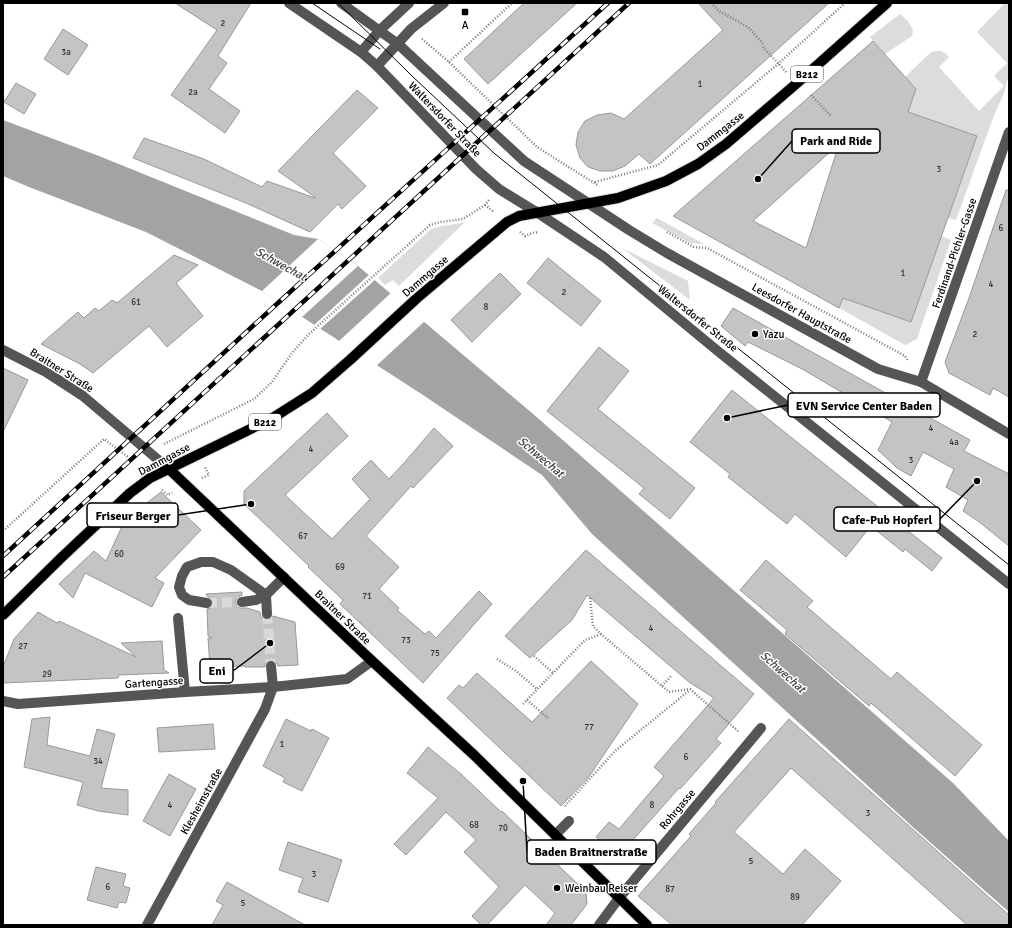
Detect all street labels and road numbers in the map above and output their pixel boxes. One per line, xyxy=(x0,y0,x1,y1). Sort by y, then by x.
road number: B212 xyxy=(791,66,823,82)
street label: Waltersdorfer Straße xyxy=(406,79,484,160)
street label: Dammgasse xyxy=(694,109,747,154)
street label: Ferdinand-Pichler-Gasse xyxy=(930,196,979,310)
street label: Dammgasse xyxy=(400,253,451,300)
street label: Leesdorfer Hauptstraße xyxy=(750,281,854,346)
street label: Waltersdorfer Straße xyxy=(655,282,740,355)
street label: Braitner Straße xyxy=(27,346,96,395)
road number: B212 xyxy=(249,414,281,430)
street label: Dammgasse xyxy=(136,440,192,478)
street label: Braitner Straße xyxy=(312,587,373,647)
street label: Gartengasse xyxy=(124,674,184,691)
street label: Klesheimstraße xyxy=(178,766,225,837)
street label: Rohrgasse xyxy=(657,787,698,832)

